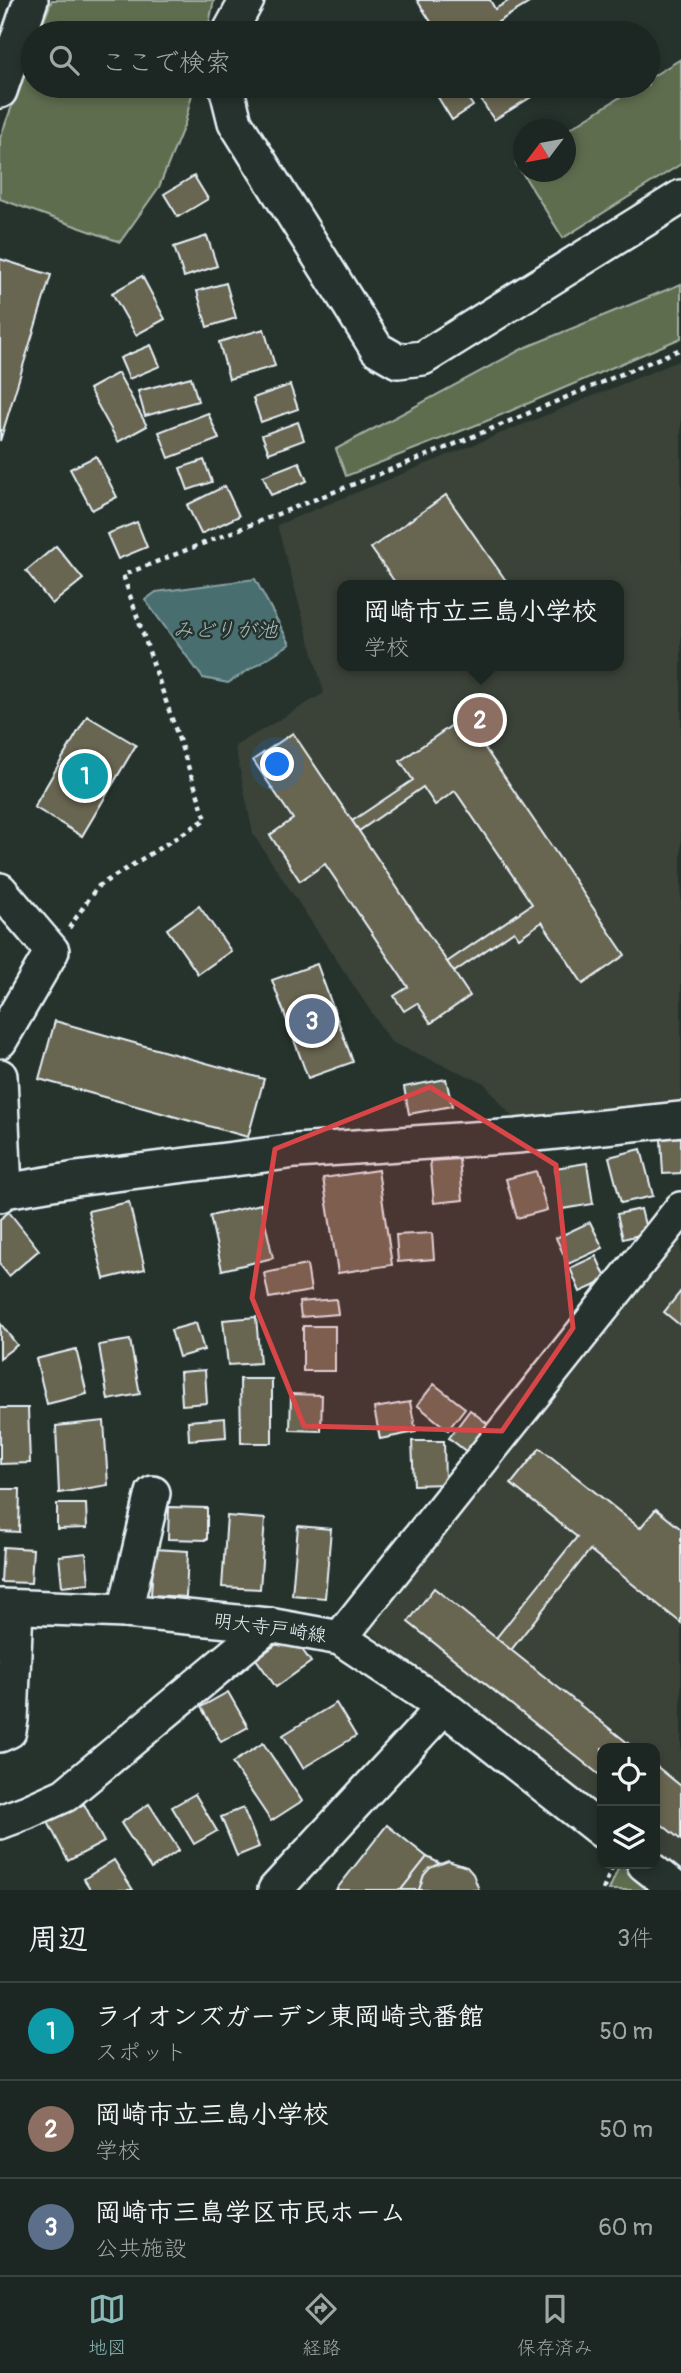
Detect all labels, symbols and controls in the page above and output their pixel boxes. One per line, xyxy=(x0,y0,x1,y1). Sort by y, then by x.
search box xyxy=(21,21,660,98)
icon: search xyxy=(45,41,83,79)
text: ここで検索 xyxy=(101,47,231,79)
north arrow xyxy=(513,119,576,182)
popup xyxy=(337,580,624,671)
text: 岡崎市立三島小学校 xyxy=(363,596,598,628)
water label: みどりが池 xyxy=(173,617,278,644)
text: 学校 xyxy=(363,633,409,662)
pin: 2 xyxy=(457,694,503,746)
your location xyxy=(260,747,294,781)
pin: 1 xyxy=(62,750,108,802)
pin: 3 xyxy=(289,995,335,1047)
street label: 明大寺戸崎線 xyxy=(212,1608,328,1648)
map controls xyxy=(597,1743,660,1869)
button: locate xyxy=(597,1743,660,1806)
button: layers xyxy=(597,1806,660,1869)
text: 周辺 xyxy=(28,1921,88,1958)
text: 3件 xyxy=(617,1924,653,1953)
text: ライオンズガーデン東岡崎弐番館 xyxy=(95,2001,484,2033)
text: 1 xyxy=(47,2017,56,2046)
text: 50 m xyxy=(599,2017,653,2046)
text: スポット xyxy=(95,2038,187,2067)
text: 岡崎市立三島小学校 xyxy=(95,2099,329,2131)
text: 2 xyxy=(45,2115,57,2144)
text: 50 m xyxy=(599,2115,653,2144)
text: 学校 xyxy=(95,2136,141,2165)
text: 岡崎市三島学区市民ホーム xyxy=(95,2197,406,2229)
text: 3 xyxy=(45,2213,57,2242)
text: 60 m xyxy=(598,2213,653,2242)
text: 公共施設 xyxy=(95,2234,187,2263)
tab: 地図 xyxy=(88,2290,126,2360)
tab: 経路 xyxy=(302,2290,341,2360)
tab: 保存済み xyxy=(517,2290,593,2360)

